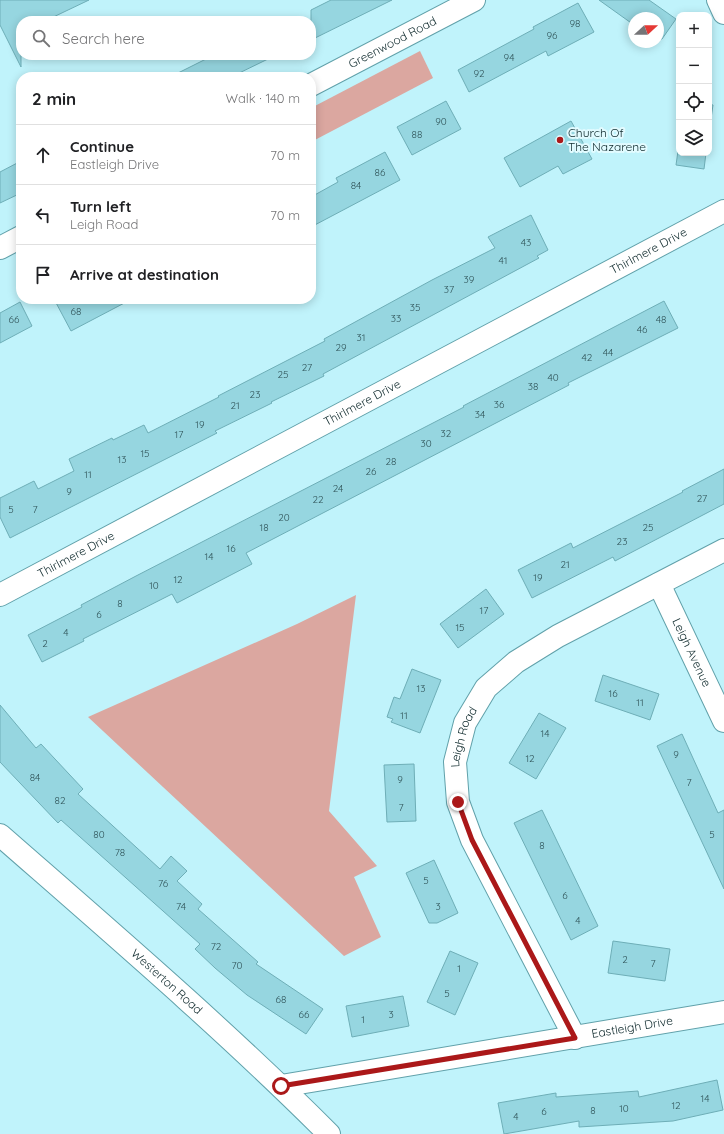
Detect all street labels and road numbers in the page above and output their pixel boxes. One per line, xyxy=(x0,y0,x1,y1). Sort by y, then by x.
street label: Greenwood Road xyxy=(346,13,439,71)
street label: Thirlmere Drive xyxy=(607,224,690,277)
street label: Thirlmere Drive xyxy=(321,376,403,429)
street label: Thirlmere Drive xyxy=(35,528,117,581)
street label: Leigh Avenue xyxy=(669,616,715,689)
street label: Leigh Road xyxy=(447,704,480,768)
street label: Westerton Road xyxy=(128,945,206,1017)
street label: Eastleigh Drive xyxy=(590,1013,674,1041)

